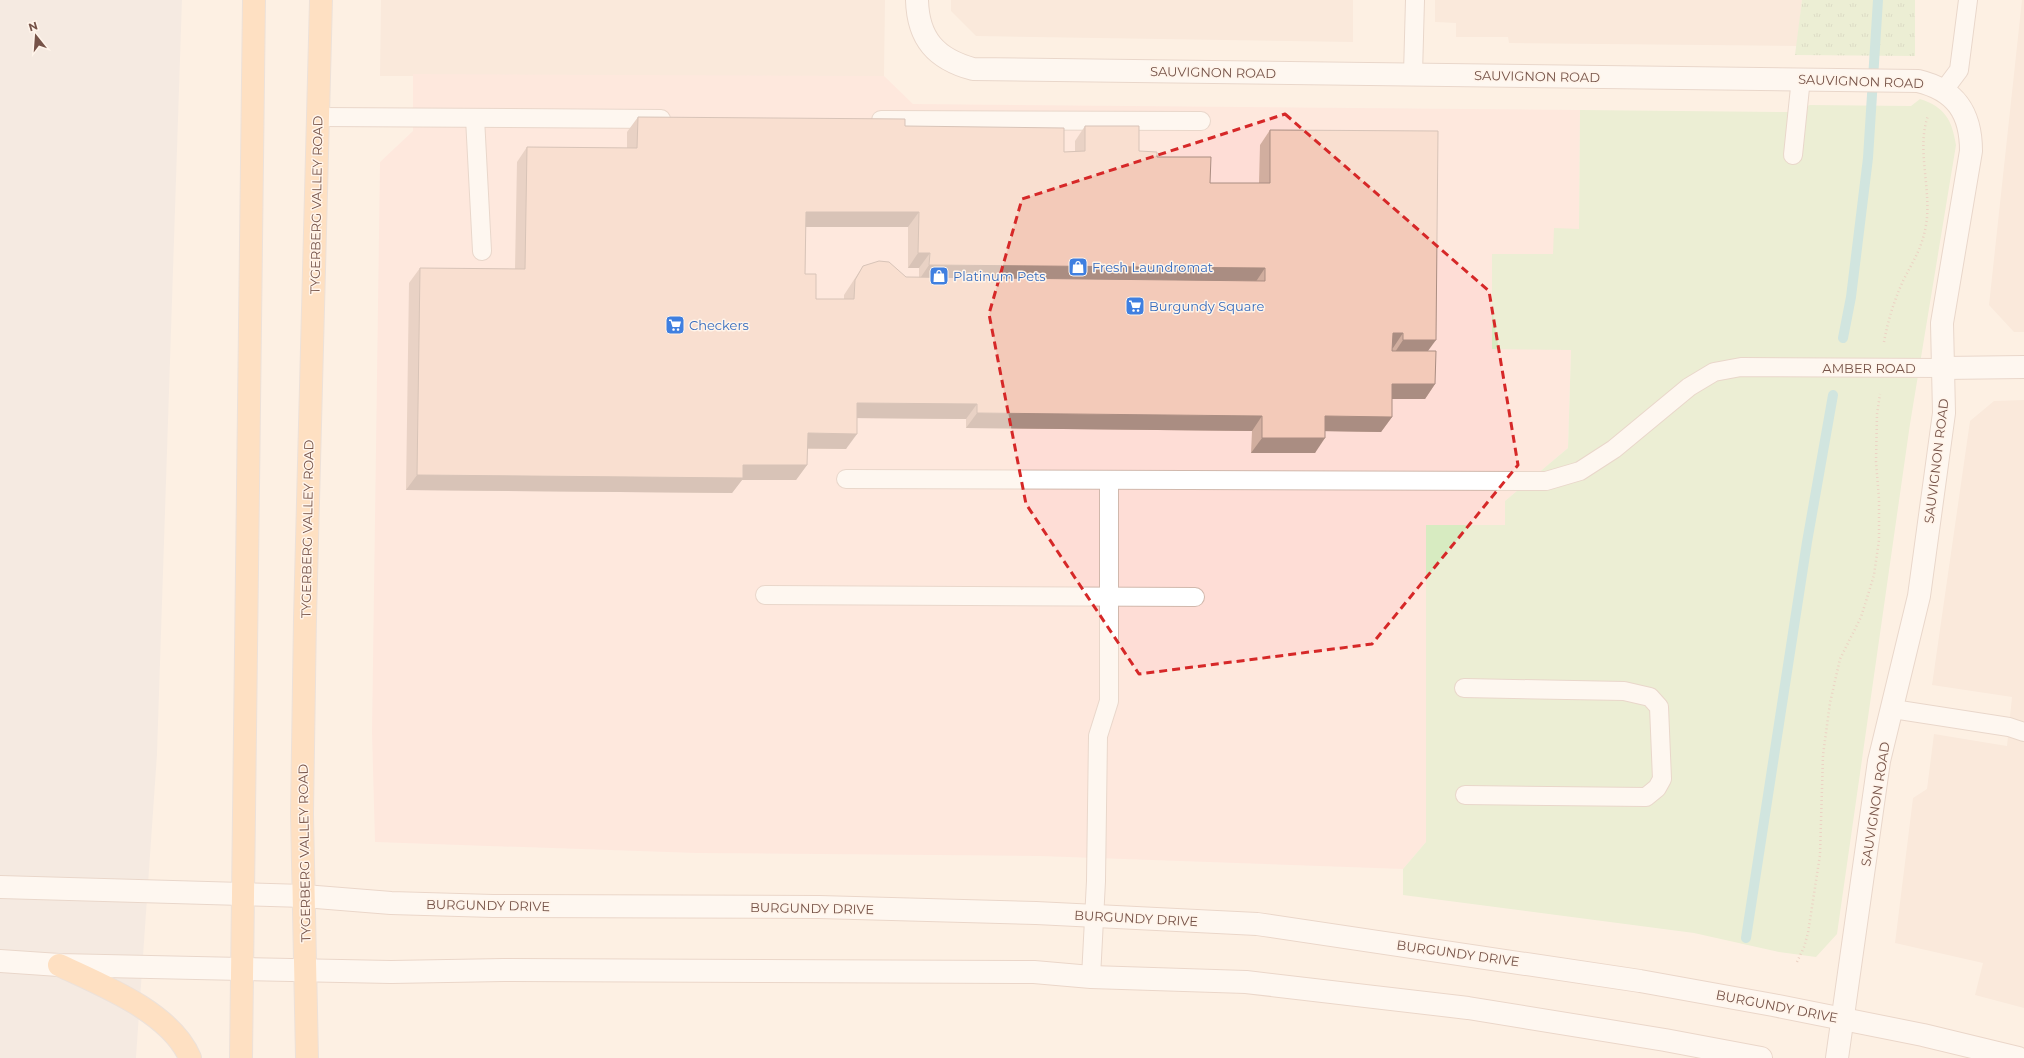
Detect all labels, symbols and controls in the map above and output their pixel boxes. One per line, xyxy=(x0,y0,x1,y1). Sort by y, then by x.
north arrow xyxy=(16,16,56,56)
text: N xyxy=(27,18,39,34)
street label: SAUVIGNON ROAD xyxy=(1150,63,1276,81)
street label: SAUVIGNON ROAD xyxy=(1474,67,1600,85)
street label: SAUVIGNON ROAD xyxy=(1798,71,1924,91)
street label: TYGERBERG VALLEY ROAD xyxy=(306,115,326,294)
shop icon: Fresh Laundromat xyxy=(1067,256,1089,278)
place label: Fresh Laundromat xyxy=(1092,259,1213,275)
shop icon: Platinum Pets xyxy=(928,265,950,287)
place label: Platinum Pets xyxy=(953,268,1046,284)
supermarket icon: Burgundy Square xyxy=(1124,295,1146,317)
place label: Burgundy Square xyxy=(1149,298,1264,314)
supermarket icon: Checkers xyxy=(664,314,686,336)
place label: Checkers xyxy=(689,317,749,333)
street label: AMBER ROAD xyxy=(1822,360,1916,376)
street label: SAUVIGNON ROAD xyxy=(1920,397,1952,524)
street label: TYGERBERG VALLEY ROAD xyxy=(297,439,317,618)
street label: SAUVIGNON ROAD xyxy=(1857,740,1893,867)
street label: TYGERBERG VALLEY ROAD xyxy=(294,763,314,942)
street label: BURGUNDY DRIVE xyxy=(426,896,550,914)
street label: BURGUNDY DRIVE xyxy=(750,899,874,917)
street label: BURGUNDY DRIVE xyxy=(1074,907,1198,929)
street label: BURGUNDY DRIVE xyxy=(1396,936,1520,970)
street label: BURGUNDY DRIVE xyxy=(1715,986,1839,1026)

